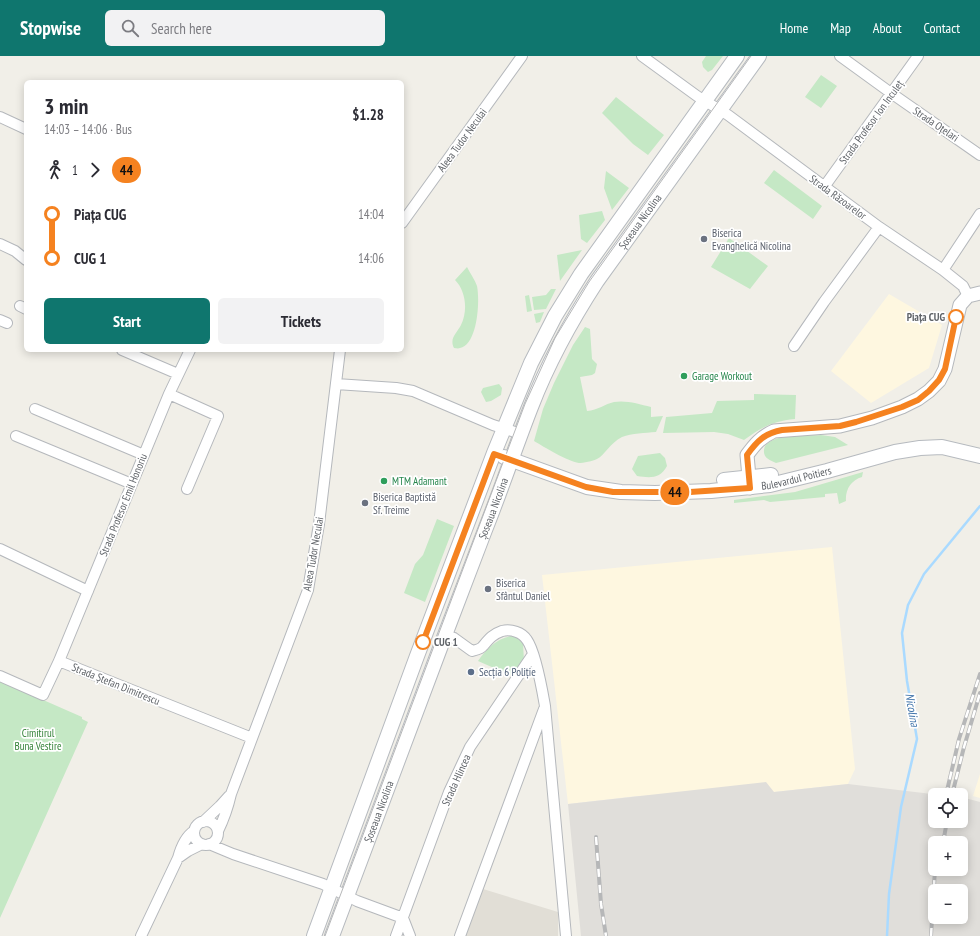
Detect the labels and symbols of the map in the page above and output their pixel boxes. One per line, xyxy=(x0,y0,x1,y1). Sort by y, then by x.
street label: Strada Profesor Ion Inculeț xyxy=(836,77,906,167)
street label: Strada Oțelari xyxy=(910,104,962,144)
street label: Aleea Tudor Neculai xyxy=(434,105,490,175)
street label: Strada Răzoarelor xyxy=(807,172,869,222)
street label: Șoseaua Nicolina xyxy=(615,191,664,252)
place label: Biserica Evanghelică Nicolina xyxy=(712,226,791,253)
marker: Biserica Evanghelică Nicolina xyxy=(699,234,709,244)
marker: Piața CUG xyxy=(948,309,964,325)
place label: Piața CUG xyxy=(907,310,945,324)
place label: Garage Workout xyxy=(692,369,752,383)
marker: Garage Workout xyxy=(679,371,689,381)
street label: Strada Profesor Emil Honoriu xyxy=(96,451,150,558)
street label: Bulevardul Poitiers xyxy=(761,463,833,493)
place label: MTM Adamant xyxy=(392,474,447,488)
marker: MTM Adamant xyxy=(379,476,389,486)
street label: Șoseaua Nicolina xyxy=(475,476,511,541)
line badge: 44 xyxy=(657,479,693,505)
place label: Biserica Baptistă Sf. Treime xyxy=(373,490,436,517)
marker: Biserica Baptistă Sf. Treime xyxy=(360,498,370,508)
street label: Aleea Tudor Neculai xyxy=(300,516,326,592)
place label: Biserica Sfântul Daniel xyxy=(496,576,550,603)
marker: Biserica Sfântul Daniel xyxy=(483,584,493,594)
marker: CUG 1 xyxy=(415,634,431,650)
place label: CUG 1 xyxy=(434,635,458,649)
street label: Strada Ștefan Dimitrescu xyxy=(70,660,162,708)
place label: Secția 6 Poliție xyxy=(479,665,536,679)
marker: Secția 6 Poliție xyxy=(466,667,476,677)
water label: Nicolina xyxy=(902,692,923,729)
park label: Cimitirul Buna Vestire xyxy=(14,726,62,753)
street label: Strada Hlincea xyxy=(438,752,474,808)
street label: Șoseaua Nicolina xyxy=(361,779,397,844)

